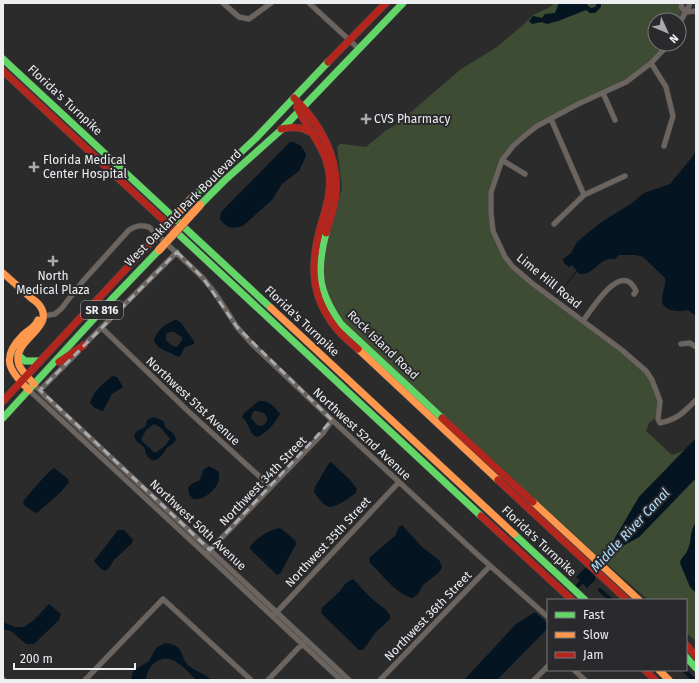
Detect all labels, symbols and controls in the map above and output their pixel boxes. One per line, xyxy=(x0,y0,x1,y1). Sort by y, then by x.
north arrow xyxy=(647,12,687,52)
text: N xyxy=(667,31,681,46)
street label: Florida's Turnpike xyxy=(25,62,105,138)
place label: CVS Pharmacy xyxy=(374,112,450,126)
marker: CVS Pharmacy xyxy=(361,114,371,124)
street label: West Oakland Park Boulevard xyxy=(122,147,244,269)
place label: Florida Medical Center Hospital xyxy=(43,153,127,181)
marker: Florida Medical Center Hospital xyxy=(28,161,40,173)
street label: Lime Hill Road xyxy=(514,251,584,311)
marker: North Medical Plaza xyxy=(47,255,59,267)
place label: North Medical Plaza xyxy=(16,269,90,297)
street label: Florida's Turnpike xyxy=(262,283,342,359)
road number: SR 816 xyxy=(81,301,123,319)
street label: Rock Island Road xyxy=(345,308,421,382)
street label: Northwest 51st Avenue xyxy=(143,354,243,448)
street label: Northwest 52nd Avenue xyxy=(310,385,414,483)
street label: Northwest 34th Street xyxy=(217,433,310,529)
street label: Northwest 50th Avenue xyxy=(147,477,249,573)
water label: Middle River Canal xyxy=(588,485,673,575)
street label: Northwest 35th Street xyxy=(282,493,374,590)
street label: Florida's Turnpike xyxy=(499,503,579,579)
street label: Northwest 36th Street xyxy=(382,568,475,664)
legend xyxy=(547,599,687,671)
text: Fast xyxy=(583,608,605,622)
text: Slow xyxy=(583,628,609,642)
scale bar xyxy=(14,645,135,671)
text: Jam xyxy=(583,648,603,662)
text: 200 m xyxy=(20,652,53,666)

